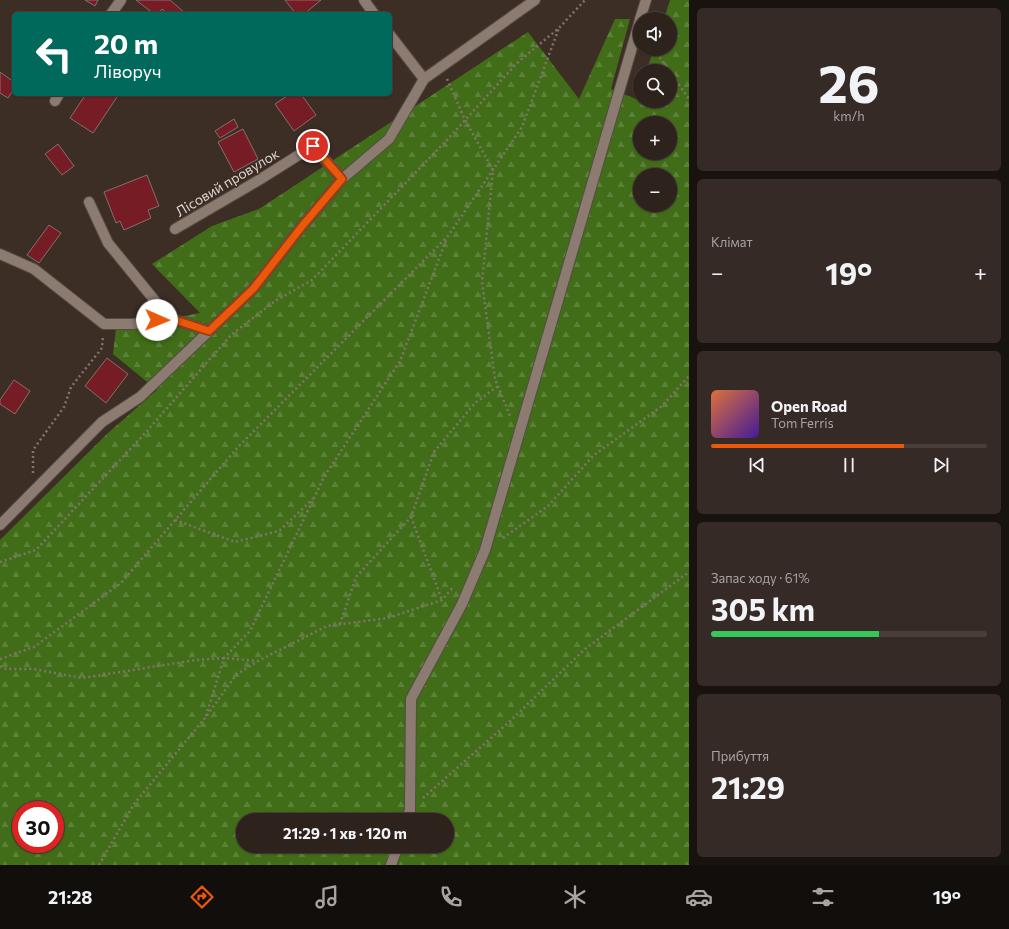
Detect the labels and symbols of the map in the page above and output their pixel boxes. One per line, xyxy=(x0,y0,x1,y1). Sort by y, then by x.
pin xyxy=(296,129,330,163)
street label: Лісовий провулок xyxy=(172,144,282,220)
position arrow xyxy=(136,299,178,341)
speed limit sign: 30 xyxy=(12,801,64,853)

